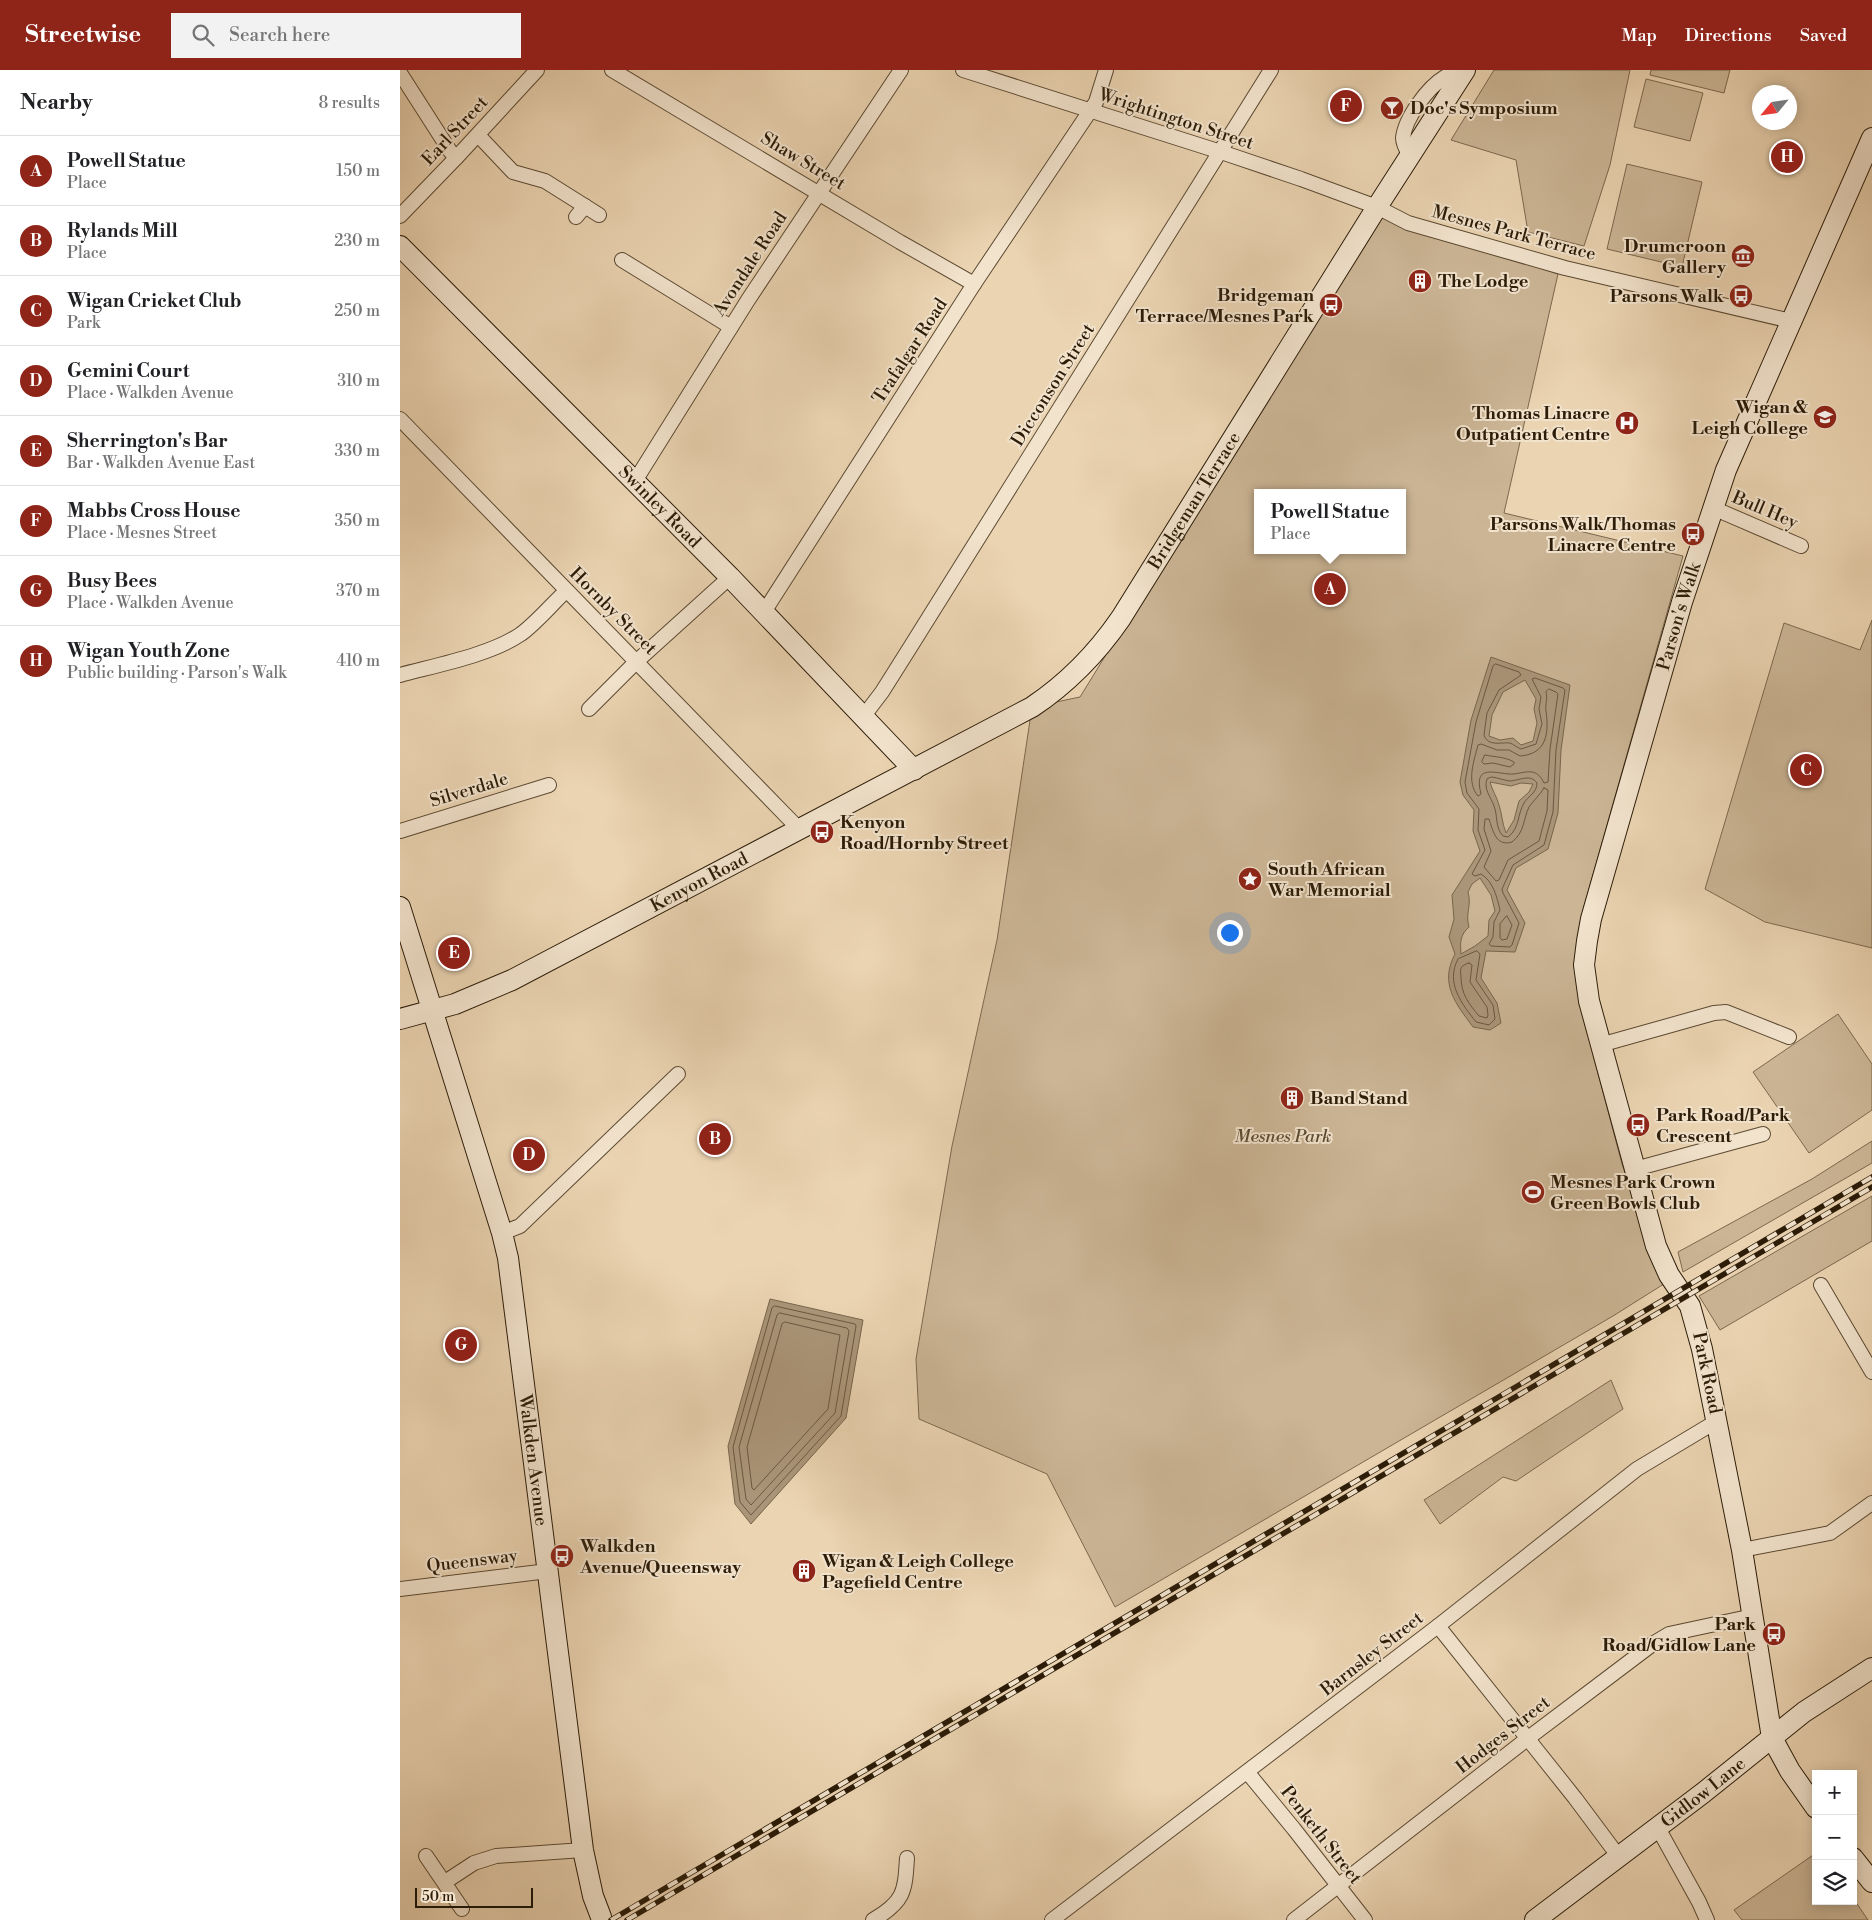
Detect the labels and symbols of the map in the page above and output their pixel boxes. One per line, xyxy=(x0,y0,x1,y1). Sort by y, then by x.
street label: Wrightington Street xyxy=(1095,83,1257,155)
north arrow xyxy=(1752,85,1797,130)
pin: F xyxy=(1330,87,1362,125)
street label: Earl Street xyxy=(417,91,493,171)
bar icon: Doc's Symposium xyxy=(1379,95,1405,121)
place label: Doc's Symposium xyxy=(1410,97,1558,120)
street label: Shaw Street xyxy=(756,127,850,196)
pin: H xyxy=(1771,138,1803,176)
street label: Mesnes Park Terrace xyxy=(1430,200,1598,266)
street label: Avondale Road xyxy=(707,207,793,321)
place label: Drumcroon Gallery xyxy=(1624,235,1727,279)
museum icon: Drumcroon Gallery xyxy=(1730,243,1756,269)
building icon: The Lodge xyxy=(1407,268,1433,294)
place label: The Lodge xyxy=(1438,270,1529,293)
bus stop icon: Parsons Walk xyxy=(1728,283,1754,309)
place label: Bridgeman Terrace/Mesnes Park xyxy=(1136,284,1315,328)
place label: Parsons Walk xyxy=(1610,285,1725,308)
bus stop icon: Bridgeman Terrace/Mesnes Park xyxy=(1318,292,1344,318)
street label: Trafalgar Road xyxy=(867,293,953,408)
street label: Dicconson Street xyxy=(1006,319,1100,451)
place label: Wigan & Leigh College xyxy=(1691,396,1808,440)
place label: Thomas Linacre Outpatient Centre xyxy=(1456,402,1610,446)
school or university icon: Wigan & Leigh College xyxy=(1812,404,1838,430)
hospital icon: Thomas Linacre Outpatient Centre xyxy=(1614,410,1640,436)
street label: Bridgeman Terrace xyxy=(1142,428,1246,575)
street label: Swinley Road xyxy=(614,460,707,553)
street label: Bull Hey xyxy=(1728,485,1802,534)
place label: Parsons Walk/Thomas Linacre Centre xyxy=(1490,513,1676,557)
bus stop icon: Parsons Walk/Thomas Linacre Centre xyxy=(1680,521,1706,547)
street label: Parson's Walk xyxy=(1651,558,1706,673)
street label: Hornby Street xyxy=(564,562,662,660)
pin: A xyxy=(1314,570,1346,608)
pin: C xyxy=(1790,751,1822,789)
street label: Silverdale xyxy=(427,767,511,813)
place label: Kenyon Road/Hornby Street xyxy=(840,811,1009,855)
bus stop icon: Kenyon Road/Hornby Street xyxy=(809,819,835,845)
street label: Kenyon Road xyxy=(646,846,753,917)
place label: South African War Memorial xyxy=(1267,858,1391,902)
place icon: South African War Memorial xyxy=(1237,866,1263,892)
your location xyxy=(1217,920,1243,946)
pin: E xyxy=(438,934,470,972)
building icon: Band Stand xyxy=(1279,1085,1305,1111)
place label: Band Stand xyxy=(1310,1087,1408,1110)
place label: Park Road/Park Crescent xyxy=(1656,1104,1791,1148)
bus stop icon: Park Road/Park Crescent xyxy=(1625,1112,1651,1138)
pin: B xyxy=(699,1120,731,1158)
park label: Mesnes Park xyxy=(1235,1125,1331,1148)
pin: D xyxy=(513,1136,545,1174)
place label: Mesnes Park Crown Green Bowls Club xyxy=(1550,1171,1715,1215)
sports icon: Mesnes Park Crown Green Bowls Club xyxy=(1520,1179,1546,1205)
pin: G xyxy=(445,1326,477,1364)
street label: Park Road xyxy=(1687,1330,1727,1417)
street label: Walkden Avenue xyxy=(514,1392,553,1527)
place label: Walkden Avenue/Queensway xyxy=(579,1535,742,1579)
bus stop icon: Walkden Avenue/Queensway xyxy=(549,1543,575,1569)
street label: Queensway xyxy=(425,1544,519,1578)
place label: Wigan & Leigh College Pagefield Centre xyxy=(821,1550,1014,1594)
building icon: Wigan & Leigh College Pagefield Centre xyxy=(791,1558,817,1584)
street label: Barnsley Street xyxy=(1315,1606,1428,1702)
place label: Park Road/Gidlow Lane xyxy=(1602,1613,1757,1657)
bus stop icon: Park Road/Gidlow Lane xyxy=(1761,1621,1787,1647)
street label: Hodges Street xyxy=(1451,1691,1555,1779)
street label: Gidlow Lane xyxy=(1656,1752,1750,1833)
street label: Penketh Street xyxy=(1275,1781,1367,1890)
scale bar xyxy=(415,1885,532,1908)

